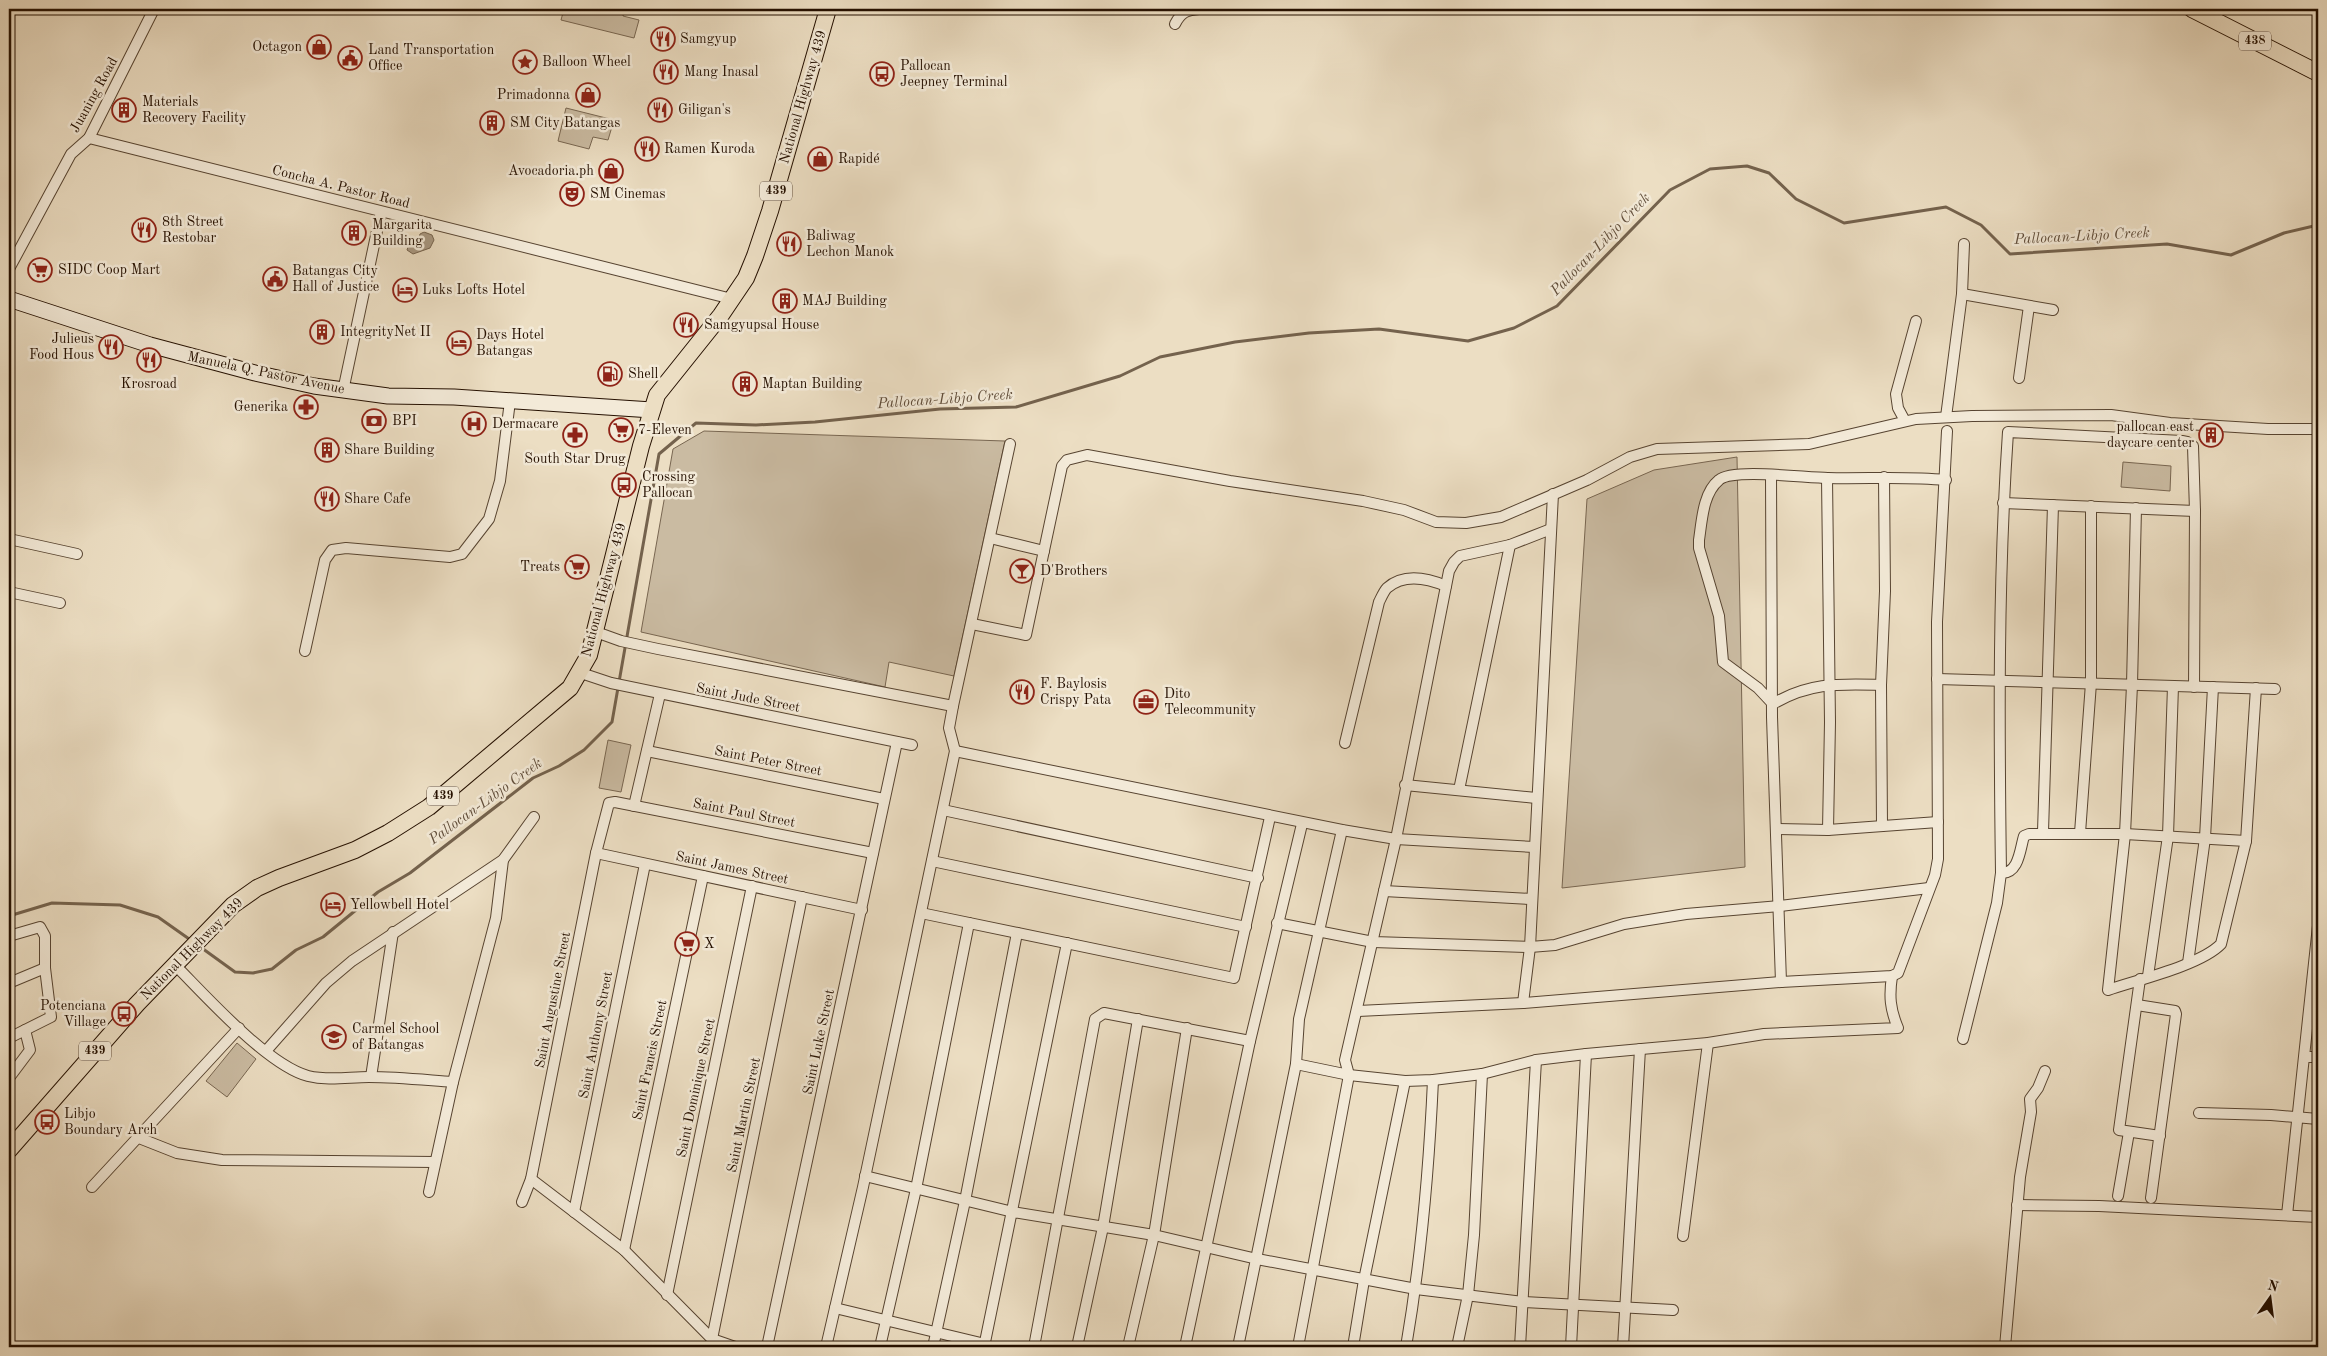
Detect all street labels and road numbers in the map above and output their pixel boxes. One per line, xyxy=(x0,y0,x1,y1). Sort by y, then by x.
street label: National Highway 439 xyxy=(777,29,829,165)
road number: 438 xyxy=(2239,31,2271,50)
street label: Juaning Road xyxy=(68,55,120,135)
street label: Concha A. Pastor Road xyxy=(271,163,411,211)
road number: 439 xyxy=(760,182,792,200)
street label: Manuela Q. Pastor Avenue xyxy=(186,349,346,397)
street label: National Highway 439 xyxy=(579,521,629,659)
street label: Saint Jude Street xyxy=(695,681,801,715)
street label: Saint Peter Street xyxy=(713,744,823,778)
road number: 439 xyxy=(427,786,459,806)
street label: Saint Paul Street xyxy=(692,796,796,830)
street label: Saint James Street xyxy=(674,849,790,887)
street label: National Highway 439 xyxy=(138,895,246,1003)
street label: Saint Augustine Street xyxy=(533,930,573,1069)
street label: Saint Anthony Street xyxy=(577,970,615,1100)
street label: Saint Luke Street xyxy=(801,988,837,1096)
street label: Saint Francis Street xyxy=(630,999,670,1121)
street label: Saint Dominique Street xyxy=(674,1017,718,1159)
road number: 439 xyxy=(79,1042,111,1060)
street label: Saint Martin Street xyxy=(725,1056,763,1174)

